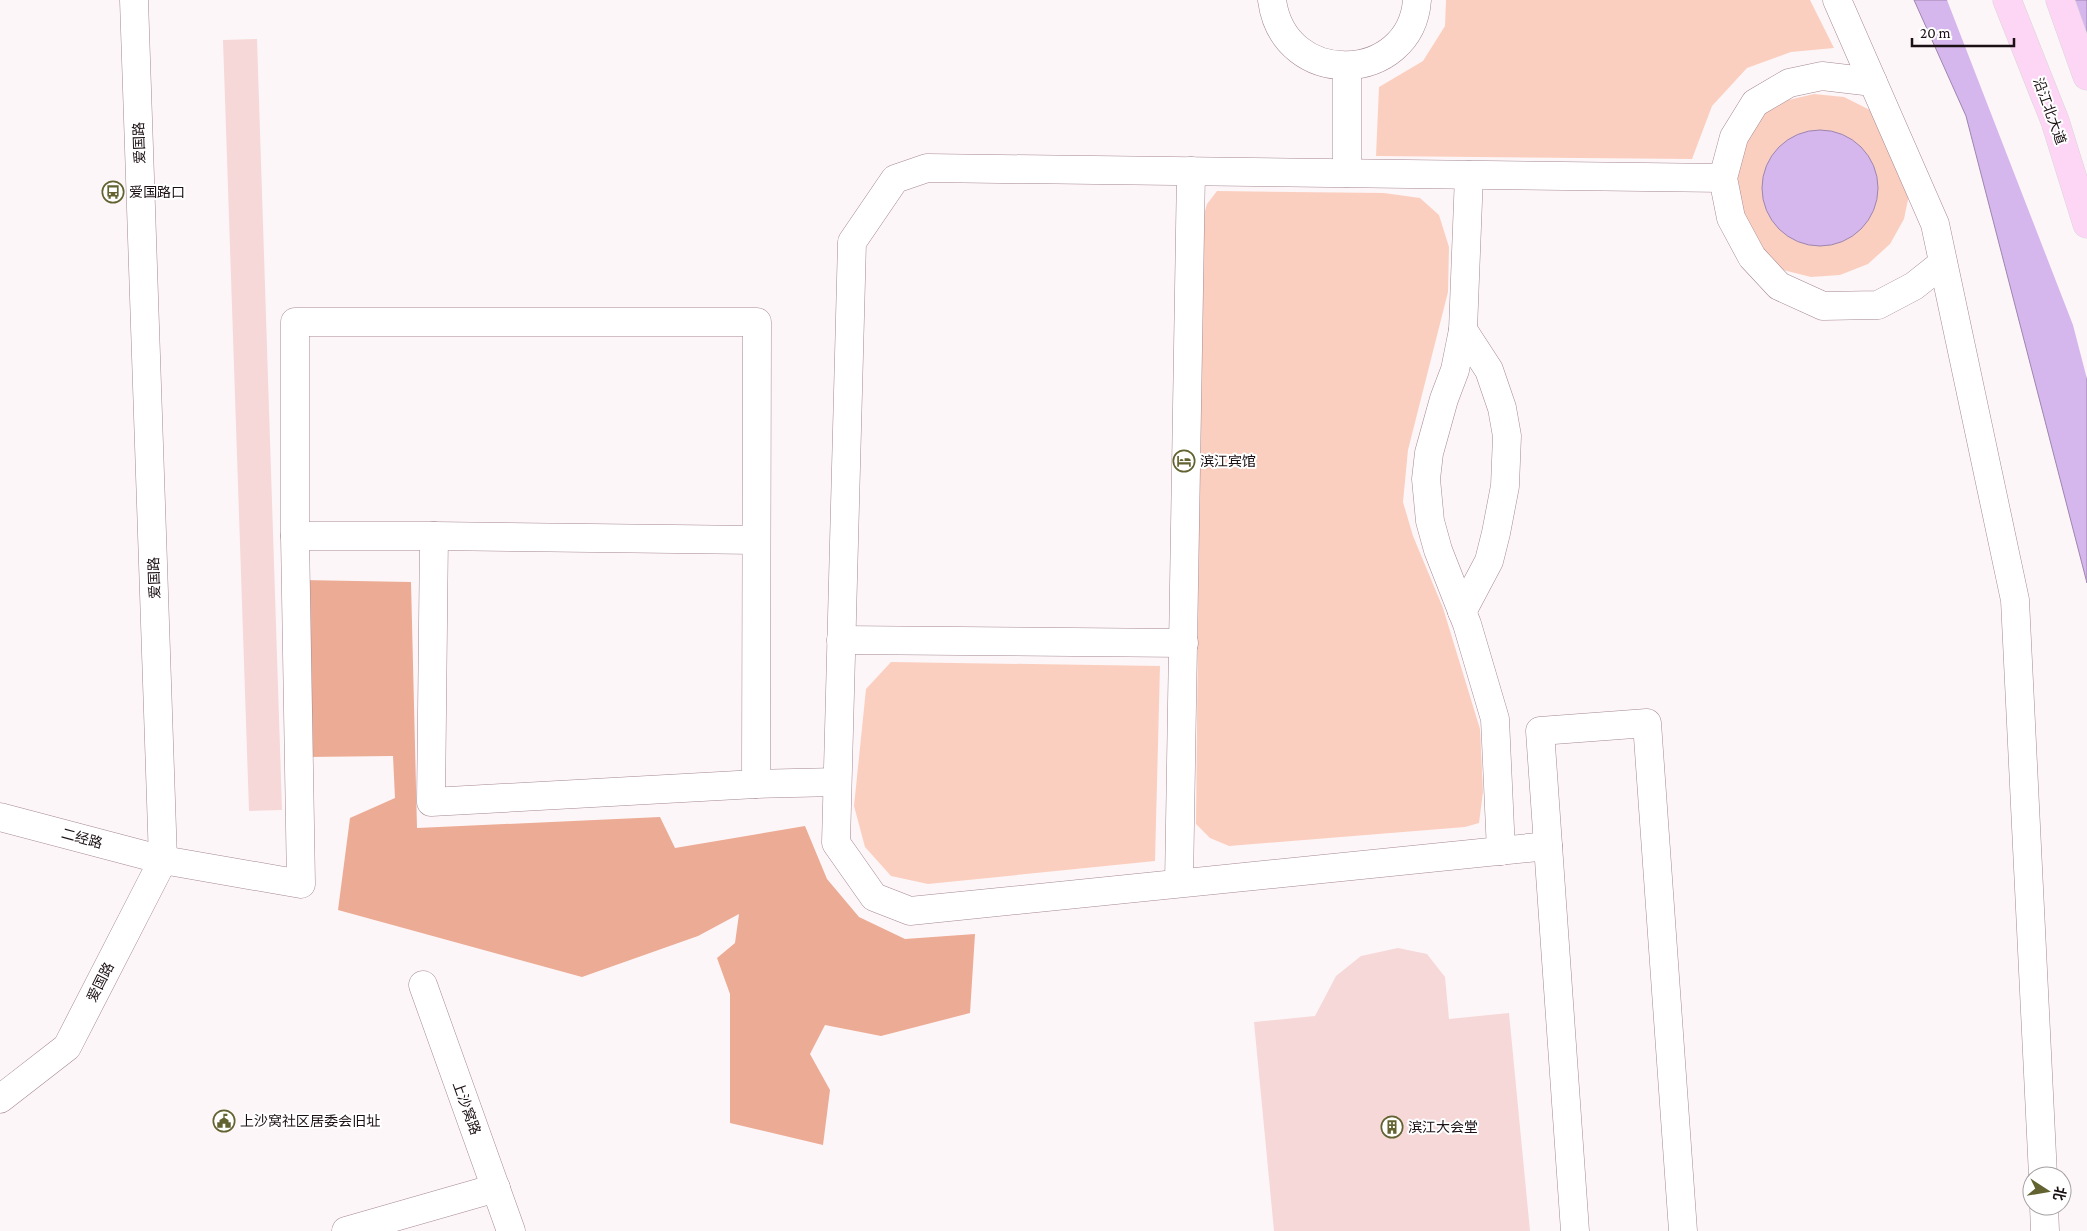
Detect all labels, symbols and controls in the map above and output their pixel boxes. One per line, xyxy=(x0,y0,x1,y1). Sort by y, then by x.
scale bar xyxy=(1912,15,2014,47)
text: 20 m xyxy=(1920,25,1951,41)
street label: 沿江北大道 xyxy=(2031,75,2069,147)
street label: 爱国路 xyxy=(130,122,148,164)
bus stop icon: 爱国路口 xyxy=(101,180,125,204)
place label: 爱国路口 xyxy=(129,184,185,200)
hotel icon: 滨江宾馆 xyxy=(1172,449,1196,473)
place label: 滨江宾馆 xyxy=(1200,453,1256,469)
street label: 爱国路 xyxy=(145,557,163,599)
street label: 二经路 xyxy=(60,825,104,851)
street label: 爱国路 xyxy=(83,960,117,1004)
street label: 上沙窝路 xyxy=(450,1079,484,1137)
public building icon: 上沙窝社区居委会旧址 xyxy=(212,1109,236,1133)
place label: 上沙窝社区居委会旧址 xyxy=(240,1113,380,1129)
building icon: 滨江大会堂 xyxy=(1380,1115,1404,1139)
place label: 滨江大会堂 xyxy=(1408,1119,1478,1135)
north arrow xyxy=(2022,1166,2072,1216)
text: 北 xyxy=(2050,1185,2069,1202)

